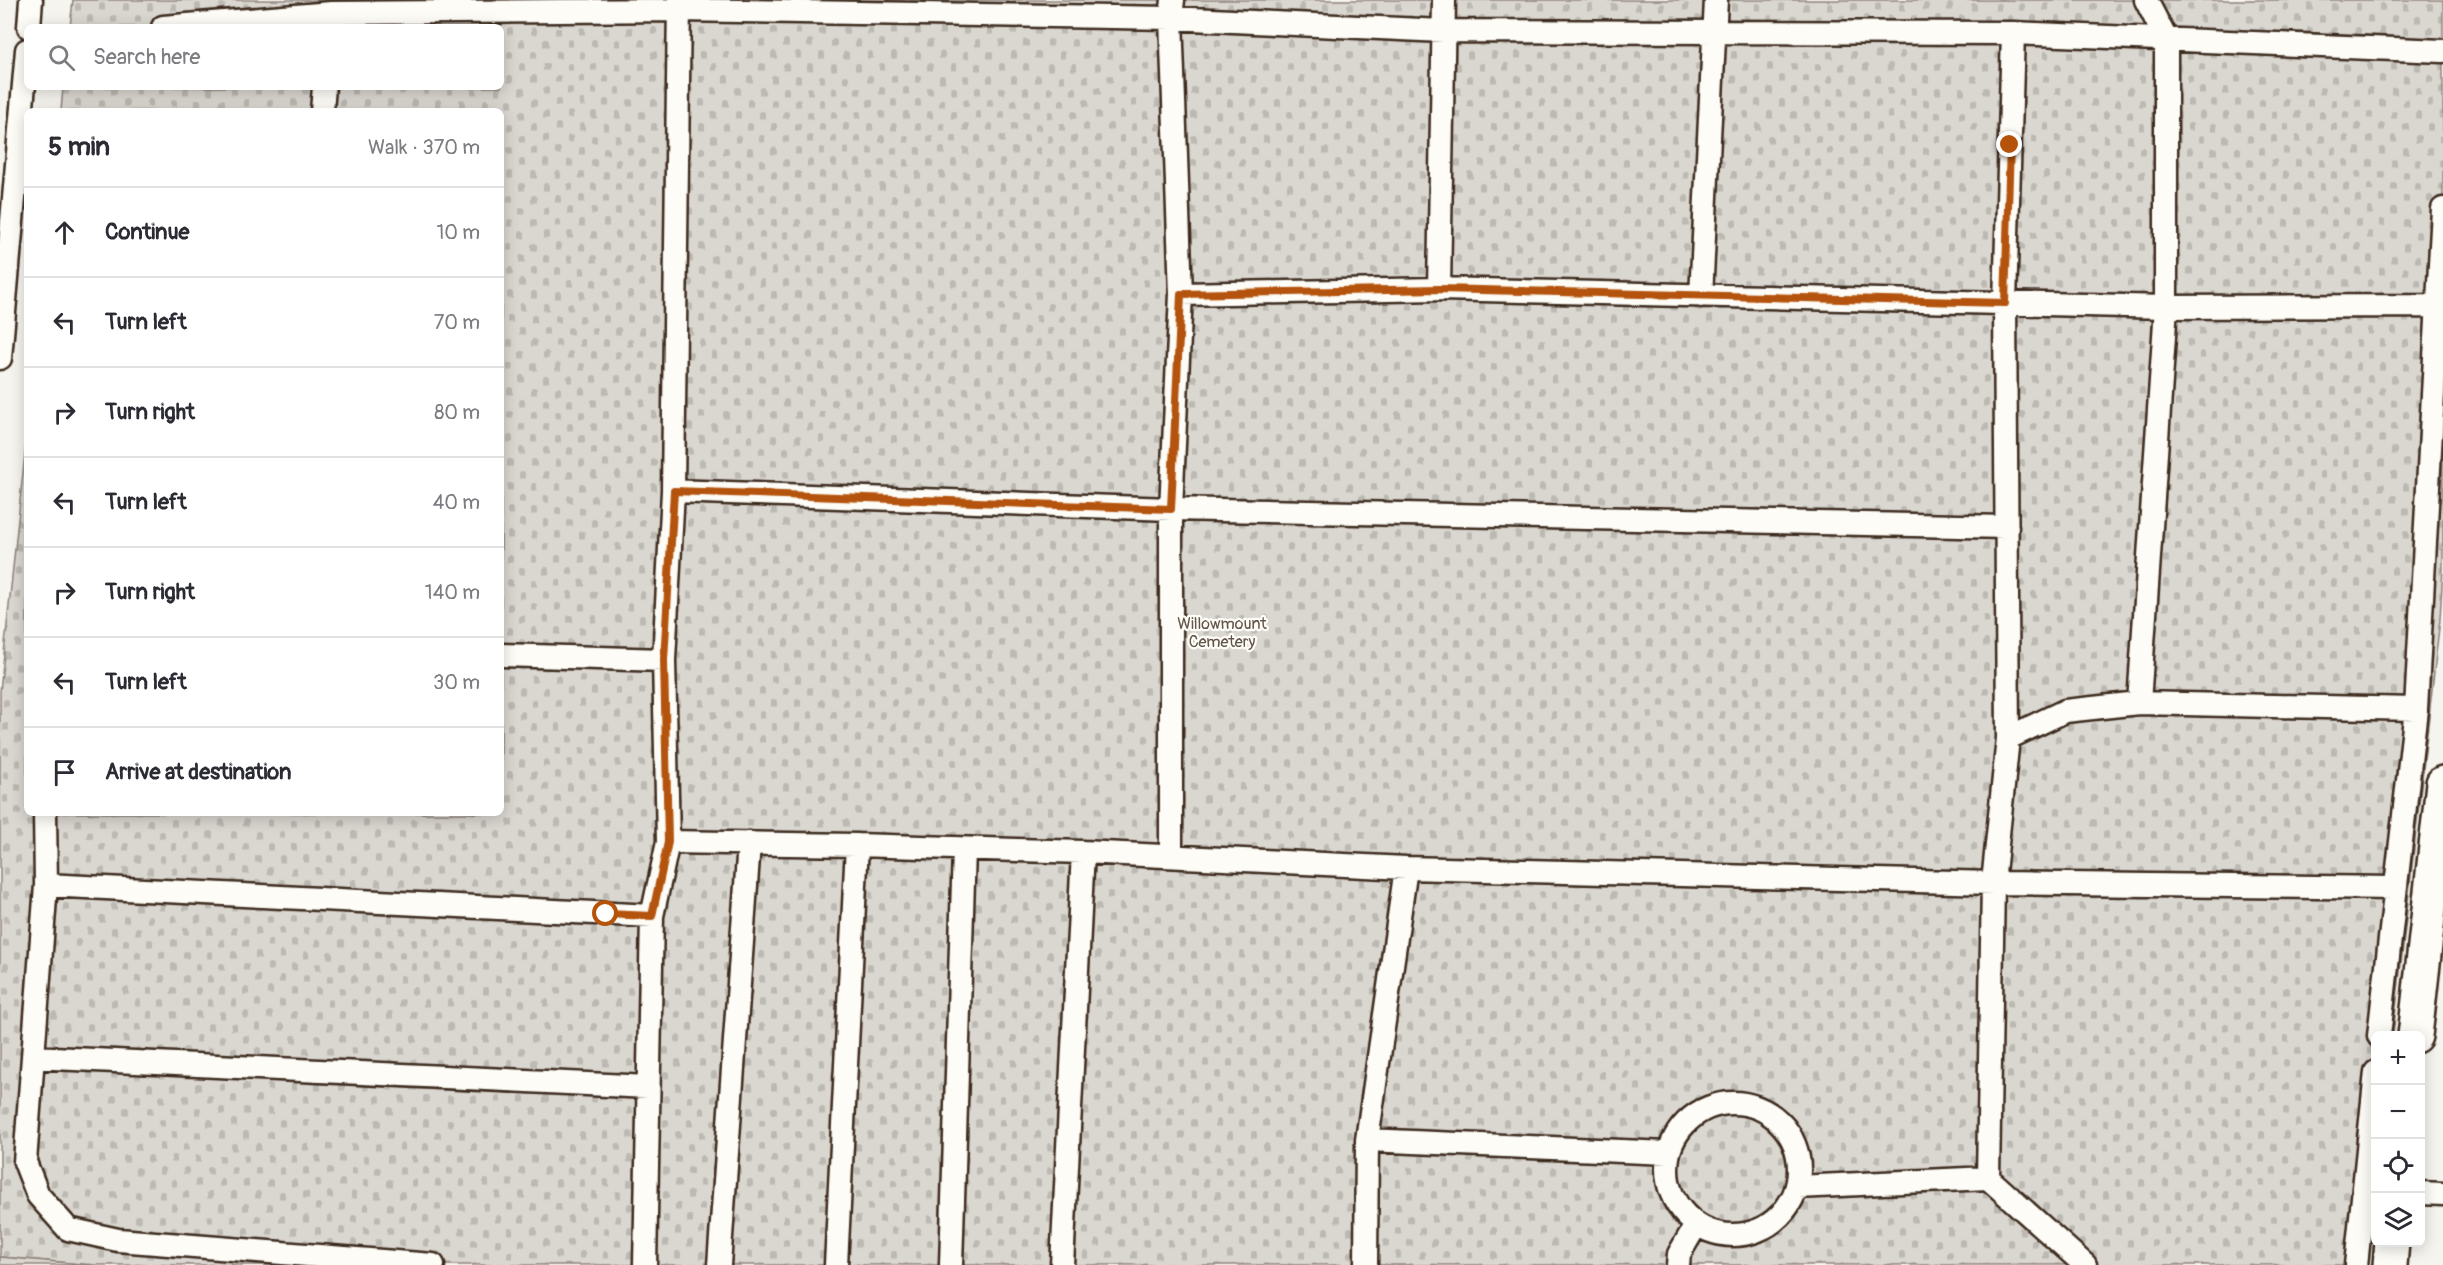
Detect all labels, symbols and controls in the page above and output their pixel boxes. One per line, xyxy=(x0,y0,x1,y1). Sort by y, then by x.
search box xyxy=(24,24,504,90)
icon: search xyxy=(45,41,78,74)
text: Search here xyxy=(93,43,200,71)
text: 5 min xyxy=(48,131,110,163)
route end xyxy=(1996,131,2022,157)
text: Walk · 370 m xyxy=(368,135,480,160)
icon: ahead xyxy=(48,216,81,249)
text: Continue xyxy=(105,218,189,246)
text: 10 m xyxy=(436,220,480,245)
icon: left xyxy=(48,306,81,339)
text: Turn left xyxy=(105,308,187,336)
text: 70 m xyxy=(434,310,480,335)
icon: right xyxy=(48,396,81,429)
text: Turn right xyxy=(105,398,195,426)
text: 80 m xyxy=(434,400,480,425)
icon: left xyxy=(48,486,81,519)
text: Turn left xyxy=(105,488,187,516)
text: 40 m xyxy=(433,490,480,515)
icon: right xyxy=(48,576,81,609)
text: Turn right xyxy=(105,578,195,606)
text: 140 m xyxy=(425,580,480,605)
park label: Willowmount Cemetery xyxy=(1177,614,1267,652)
icon: left xyxy=(48,666,81,699)
text: Turn left xyxy=(105,668,187,696)
text: 30 m xyxy=(433,670,480,695)
icon: arrive xyxy=(48,756,81,789)
text: Arrive at destination xyxy=(105,758,291,786)
route start xyxy=(592,900,618,926)
map controls xyxy=(2371,1031,2425,1247)
button: + xyxy=(2371,1031,2425,1085)
button: − xyxy=(2371,1085,2425,1139)
button: locate xyxy=(2371,1139,2425,1193)
button: layers xyxy=(2371,1193,2425,1247)

